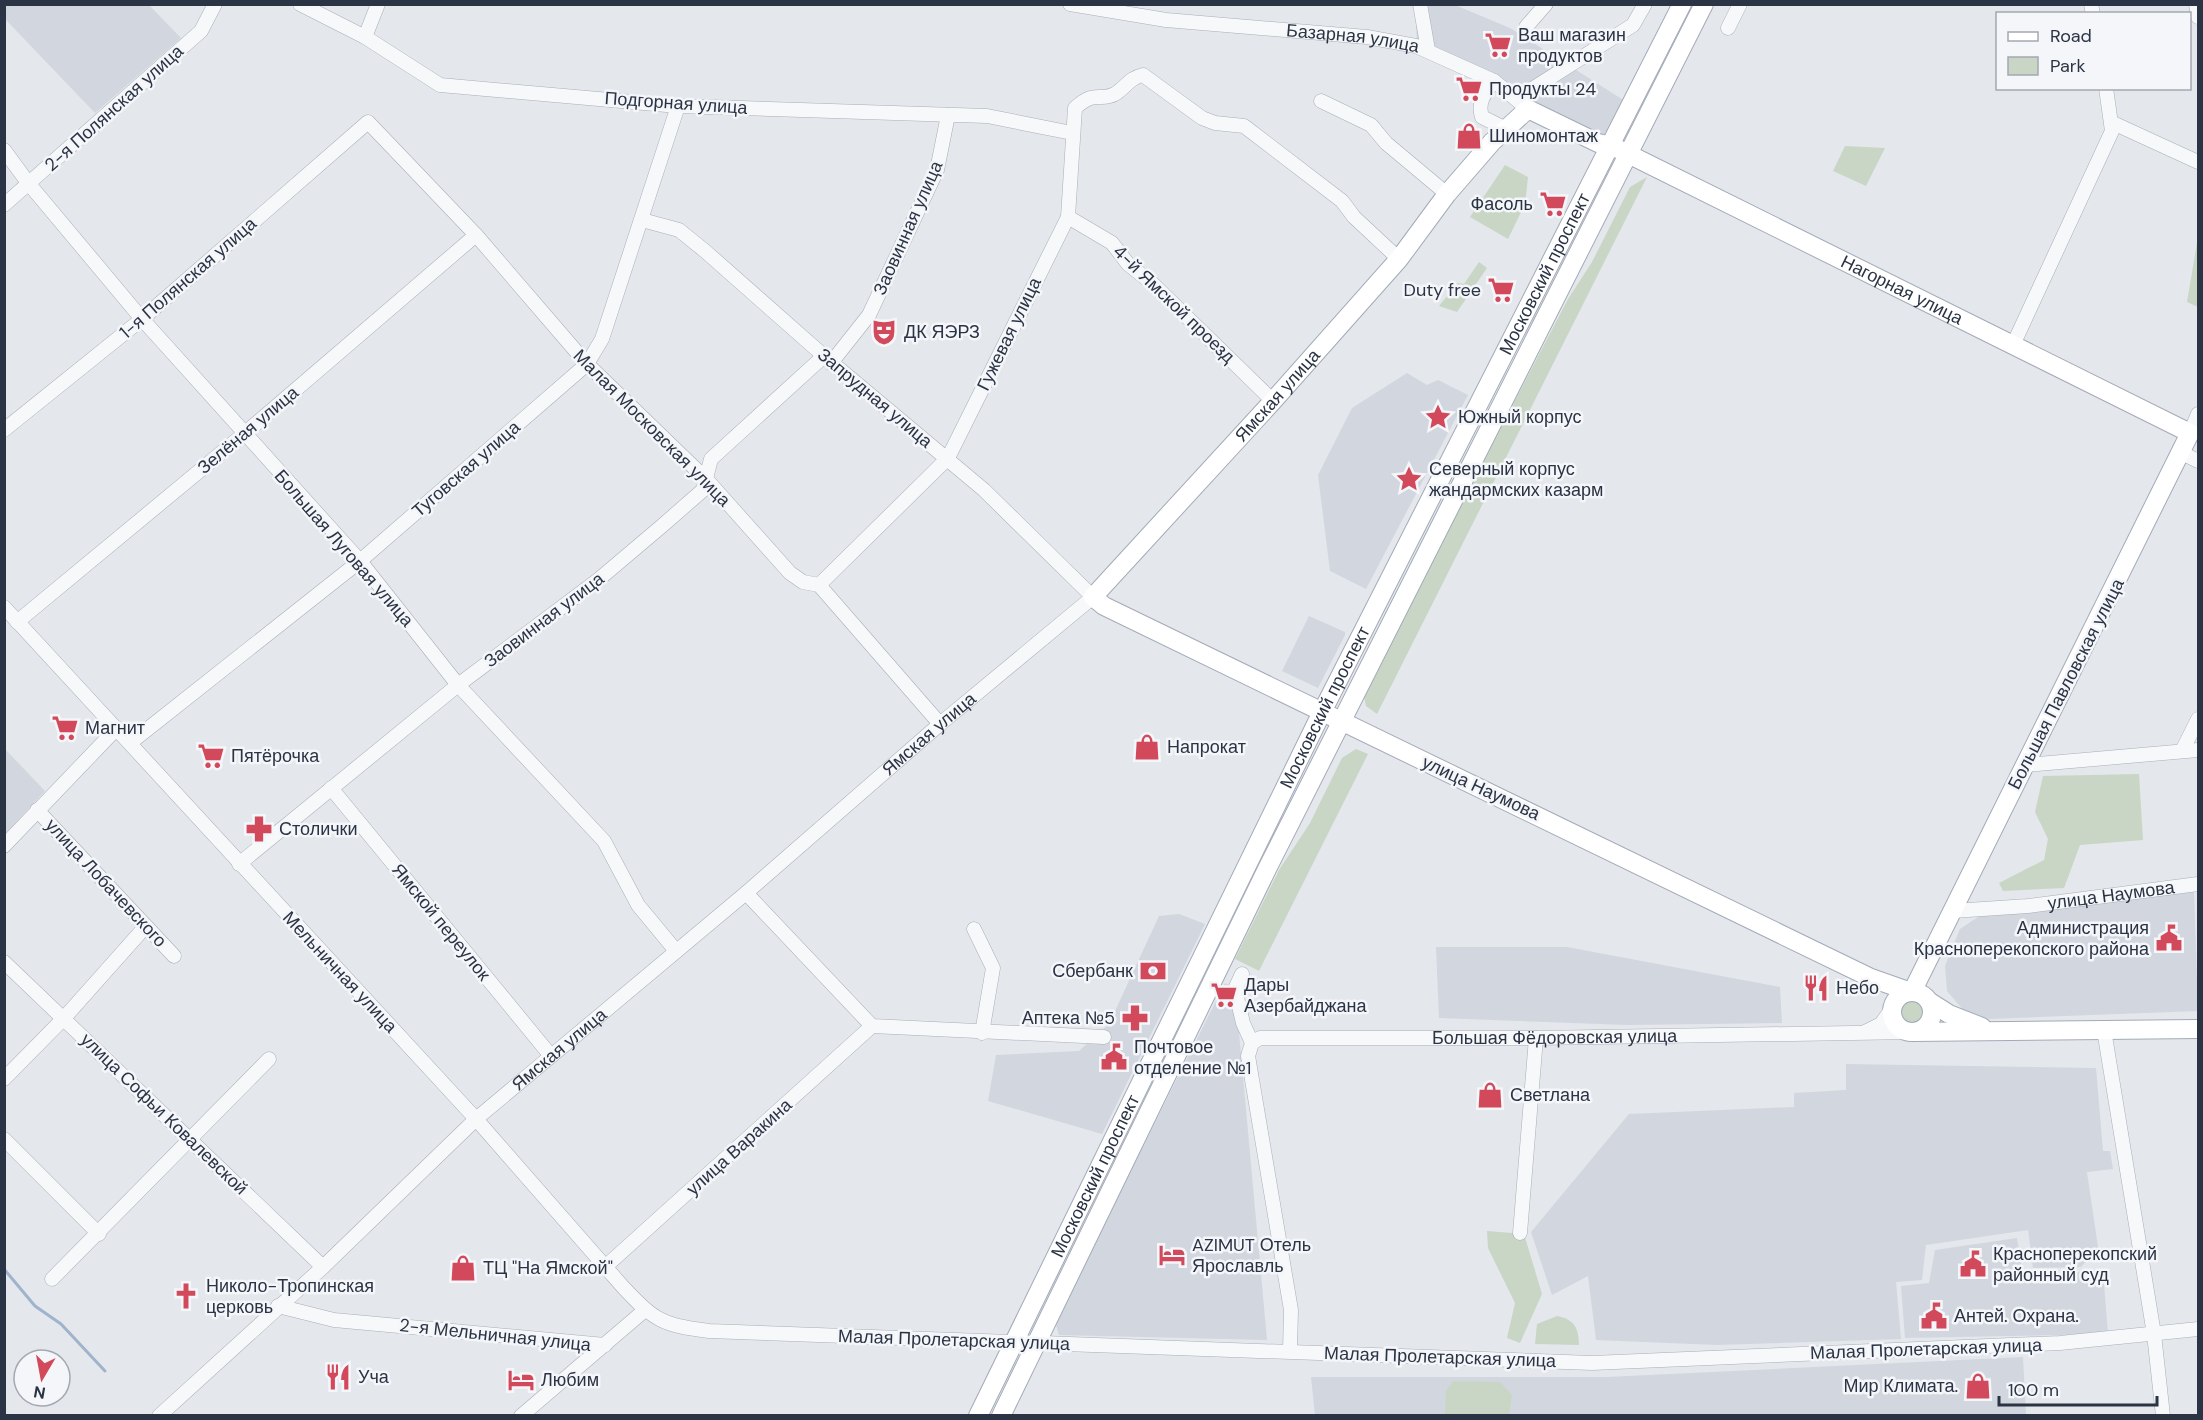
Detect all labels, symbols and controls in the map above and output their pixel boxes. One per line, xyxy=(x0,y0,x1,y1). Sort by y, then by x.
legend xyxy=(1996,12,2191,90)
street label: Базарная улица xyxy=(1285,18,1422,59)
place label: Ваш магазин продуктов xyxy=(1518,23,1626,68)
text: Road xyxy=(2050,24,2092,48)
supermarket icon: Ваш магазин продуктов xyxy=(1483,30,1513,60)
street label: 2-я Полянская улица xyxy=(40,39,189,177)
text: Park xyxy=(2050,54,2086,78)
supermarket icon: Продукты 24 xyxy=(1454,74,1484,104)
place label: Продукты 24 xyxy=(1489,77,1596,101)
street label: Подгорная улица xyxy=(604,86,749,120)
shop icon: Шиномонтаж xyxy=(1454,121,1484,151)
place label: Шиномонтаж xyxy=(1489,124,1598,148)
street label: Заовинная улица xyxy=(868,156,949,299)
street label: Московский проспект xyxy=(1494,189,1596,359)
supermarket icon: Фасоль xyxy=(1538,189,1568,219)
place label: Фасоль xyxy=(1471,192,1533,216)
street label: 1-я Полянская улица xyxy=(114,211,262,344)
street label: 4-й Ямской проезд xyxy=(1108,240,1240,369)
street label: Нагорная улица xyxy=(1837,250,1968,331)
street label: Гужевая улица xyxy=(971,272,1047,395)
supermarket icon: Duty free xyxy=(1486,275,1516,305)
place label: Duty free xyxy=(1404,278,1481,302)
theatre icon: ДК ЯЭРЗ xyxy=(869,317,899,347)
place label: ДК ЯЭРЗ xyxy=(904,320,980,344)
street label: Запрудная улица xyxy=(812,343,938,454)
street label: Ямская улица xyxy=(1229,343,1326,447)
street label: Малая Московская улица xyxy=(568,344,737,513)
street label: Зелёная улица xyxy=(192,380,304,479)
place icon: Южный корпус xyxy=(1423,402,1453,432)
place label: Южный корпус xyxy=(1458,405,1582,429)
street label: Туговская улица xyxy=(407,415,526,523)
place label: Северный корпус жандармских казарм xyxy=(1429,457,1603,502)
street label: Большая Луговая улица xyxy=(269,464,420,632)
place icon: Северный корпус жандармских казарм xyxy=(1394,464,1424,494)
street label: Заовинная улица xyxy=(479,566,610,673)
street label: Большая Павловская улица xyxy=(2002,574,2130,794)
street label: Московский проспект xyxy=(1274,622,1376,792)
street label: Ямская улица xyxy=(877,686,982,781)
supermarket icon: Магнит xyxy=(50,713,80,743)
place label: Магнит xyxy=(85,716,145,740)
shop icon: Напрокат xyxy=(1132,732,1162,762)
place label: Напрокат xyxy=(1167,735,1246,759)
supermarket icon: Пятёрочка xyxy=(196,741,226,771)
place label: Пятёрочка xyxy=(231,744,320,768)
street label: улица Наумова xyxy=(1418,750,1545,826)
street label: улица Лобачевского xyxy=(40,814,172,952)
pharmacy icon: Столички xyxy=(244,814,274,844)
place label: Столички xyxy=(279,817,358,841)
street label: Ямской переулок xyxy=(386,858,496,986)
street label: улица Наумова xyxy=(2046,875,2177,915)
street label: Мельничная улица xyxy=(277,906,403,1039)
place label: Администрация Красноперекопского района xyxy=(1914,916,2150,961)
public building icon: Администрация Красноперекопского района xyxy=(2154,923,2184,953)
bank icon: Сбербанк xyxy=(1138,956,1168,986)
place label: Сбербанк xyxy=(1052,959,1133,983)
place label: Дары Азербайджана xyxy=(1244,973,1368,1018)
restaurant icon: Небо xyxy=(1801,973,1831,1003)
place label: Небо xyxy=(1836,976,1879,1000)
supermarket icon: Дары Азербайджана xyxy=(1209,980,1239,1010)
street label: Ямская улица xyxy=(507,1002,612,1096)
pharmacy icon: Аптека №5 xyxy=(1120,1003,1150,1033)
place label: Аптека №5 xyxy=(1022,1006,1115,1030)
street label: Большая Фёдоровская улица xyxy=(1432,1024,1678,1050)
street label: улица Софьи Ковалевской xyxy=(75,1028,253,1200)
place label: Почтовое отделение №1 xyxy=(1134,1035,1251,1080)
public building icon: Почтовое отделение №1 xyxy=(1099,1042,1129,1072)
shop icon: Светлана xyxy=(1475,1080,1505,1110)
place label: Светлана xyxy=(1510,1083,1591,1107)
street label: Московский проспект xyxy=(1045,1091,1145,1262)
street label: улица Варакина xyxy=(681,1093,798,1201)
place label: AZIMUT Отель Ярославль xyxy=(1192,1233,1311,1278)
hotel icon: AZIMUT Отель Ярославль xyxy=(1157,1240,1187,1270)
place label: Красноперекопский районный суд xyxy=(1993,1242,2157,1287)
public building icon: Красноперекопский районный суд xyxy=(1958,1249,1988,1279)
shop icon: ТЦ "На Ямской" xyxy=(448,1253,478,1283)
place label: ТЦ "На Ямской" xyxy=(483,1256,613,1280)
place label: Николо-Тропинская церковь xyxy=(206,1274,374,1319)
church icon: Николо-Тропинская церковь xyxy=(171,1281,201,1311)
public building icon: Антей. Охрана. xyxy=(1919,1301,1949,1331)
place label: Антей. Охрана. xyxy=(1954,1304,2079,1328)
street label: 2-я Мельничная улица xyxy=(398,1313,593,1357)
street label: Малая Пролетарская улица xyxy=(838,1324,1071,1356)
street label: Малая Пролетарская улица xyxy=(1810,1333,2043,1365)
street label: Малая Пролетарская улица xyxy=(1324,1341,1557,1373)
north arrow xyxy=(12,1348,72,1408)
restaurant icon: Уча xyxy=(323,1362,353,1392)
place label: Уча xyxy=(358,1365,390,1389)
hotel icon: Любим xyxy=(506,1365,536,1395)
place label: Любим xyxy=(541,1368,599,1392)
scale bar xyxy=(1999,1369,2156,1407)
shop icon: Мир Климата. xyxy=(1963,1371,1993,1401)
place label: Мир Климата. xyxy=(1844,1374,1958,1398)
text: 100 m xyxy=(2008,1378,2059,1402)
text: N xyxy=(32,1381,47,1404)

